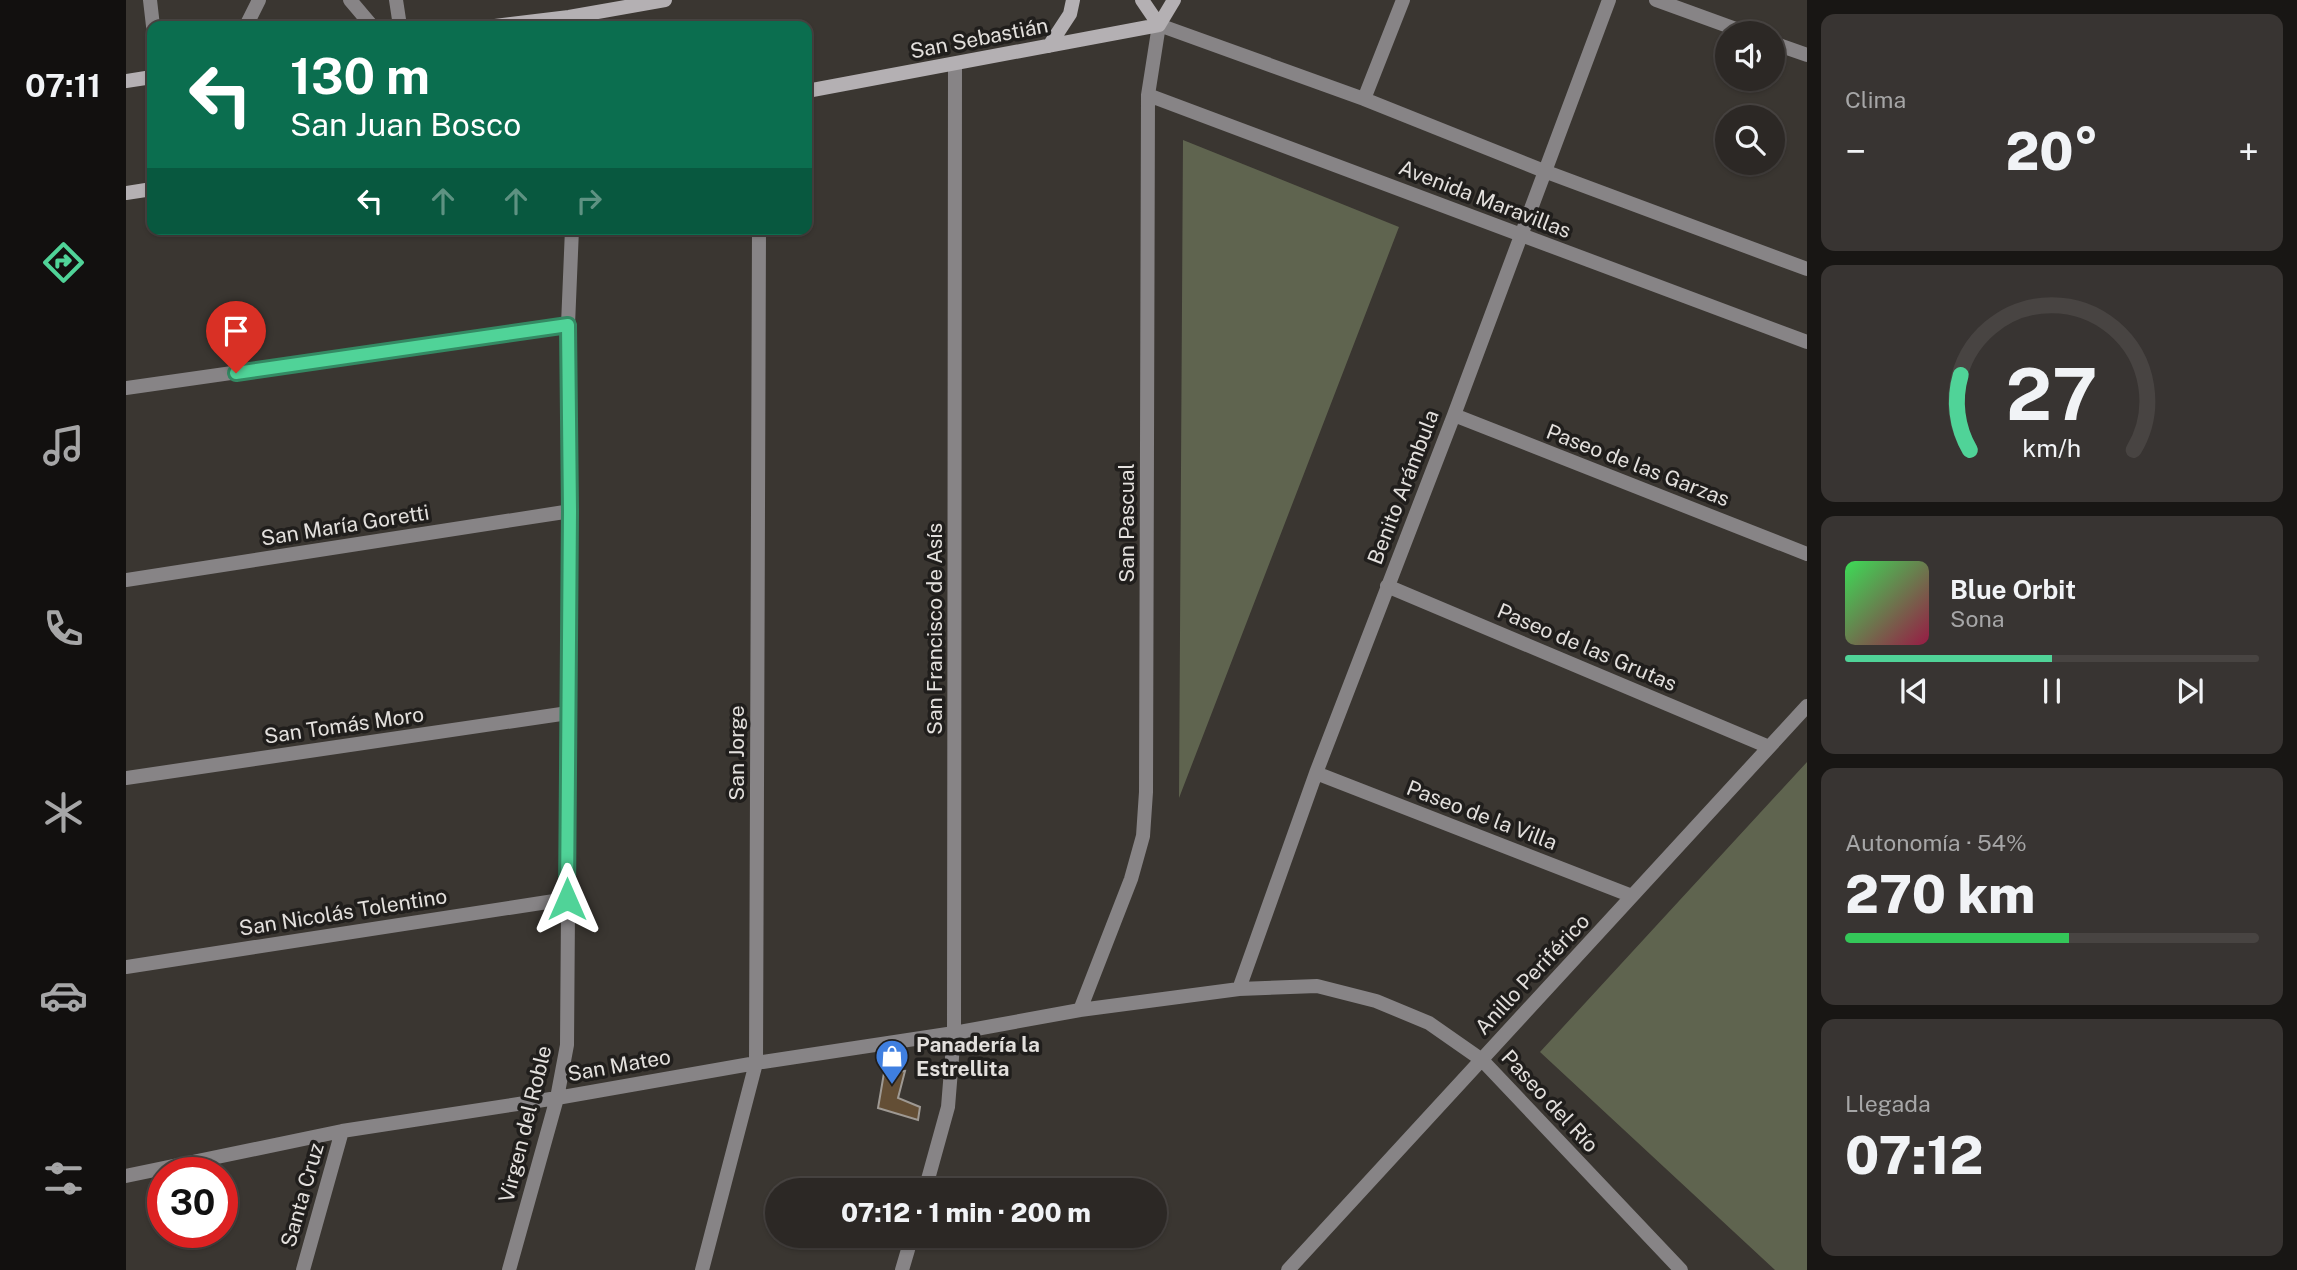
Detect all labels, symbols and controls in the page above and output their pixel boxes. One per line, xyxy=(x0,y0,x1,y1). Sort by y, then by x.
street label: San Sebastián xyxy=(908,12,1050,64)
map controls xyxy=(1715,21,1785,175)
button: sound xyxy=(1715,21,1785,91)
text: 130 m xyxy=(290,47,430,105)
icon: left xyxy=(175,49,266,140)
text: 07:11 xyxy=(25,67,101,104)
text: Clima xyxy=(1845,86,1906,113)
button: search xyxy=(1715,105,1785,175)
text: San Juan Bosco xyxy=(290,106,521,143)
text: 20° xyxy=(2005,121,2099,182)
text: − xyxy=(1845,129,1866,174)
text: + xyxy=(2238,129,2259,174)
street label: Avenida Maravillas xyxy=(1396,155,1574,243)
icon: left xyxy=(351,182,389,220)
icon: ahead xyxy=(424,182,462,220)
icon: ahead xyxy=(497,182,535,220)
icon: right xyxy=(570,182,608,220)
icon: directions xyxy=(39,238,88,287)
pin xyxy=(206,301,266,373)
icon: arrive xyxy=(217,312,255,350)
text: 27 xyxy=(2006,351,2098,436)
street label: Benito Arámbula xyxy=(1362,406,1444,568)
street label: Paseo de las Garzas xyxy=(1543,419,1733,511)
icon: music xyxy=(39,421,88,470)
text: km/h xyxy=(2023,433,2081,463)
street label: San Pascual xyxy=(1114,463,1139,583)
street label: San María Goretti xyxy=(259,499,431,551)
street label: San Francisco de Asís xyxy=(922,523,947,735)
text: Blue Orbit xyxy=(1950,574,2076,605)
street label: Paseo de las Grutas xyxy=(1493,598,1681,696)
icon: phone xyxy=(39,604,88,653)
text: Sona xyxy=(1950,605,2004,632)
icon: previous xyxy=(1895,672,1933,710)
icon: pause xyxy=(2033,672,2071,710)
icon: next xyxy=(2171,672,2209,710)
street label: San Tomás Moro xyxy=(262,701,426,749)
street label: San Jorge xyxy=(724,705,749,801)
street label: Paseo de la Villa xyxy=(1403,775,1561,855)
icon: climate xyxy=(39,788,88,837)
text: Autonomía · 54% xyxy=(1845,829,2027,856)
position arrow xyxy=(530,862,604,936)
text: 270 km xyxy=(1845,864,2035,925)
street label: San Nicolás Tolentino xyxy=(237,883,449,941)
street label: Anillo Periférico xyxy=(1470,908,1594,1040)
icon: car xyxy=(39,971,88,1020)
place label: Panadería la Estrellita xyxy=(916,1032,1040,1081)
shop icon: Panadería la Estrellita xyxy=(873,1037,911,1086)
street label: Virgen del Roble xyxy=(493,1043,557,1205)
street label: San Mateo xyxy=(566,1044,672,1086)
street label: Paseo del Río xyxy=(1496,1045,1604,1157)
text: Llegada xyxy=(1845,1090,1931,1117)
text: 07:12 xyxy=(1845,1125,1983,1186)
street label: Santa Cruz xyxy=(275,1140,329,1250)
icon: filters xyxy=(39,1154,88,1203)
speed limit sign: 30 xyxy=(147,1157,238,1248)
text: 07:12 · 1 min · 200 m xyxy=(841,1197,1091,1228)

